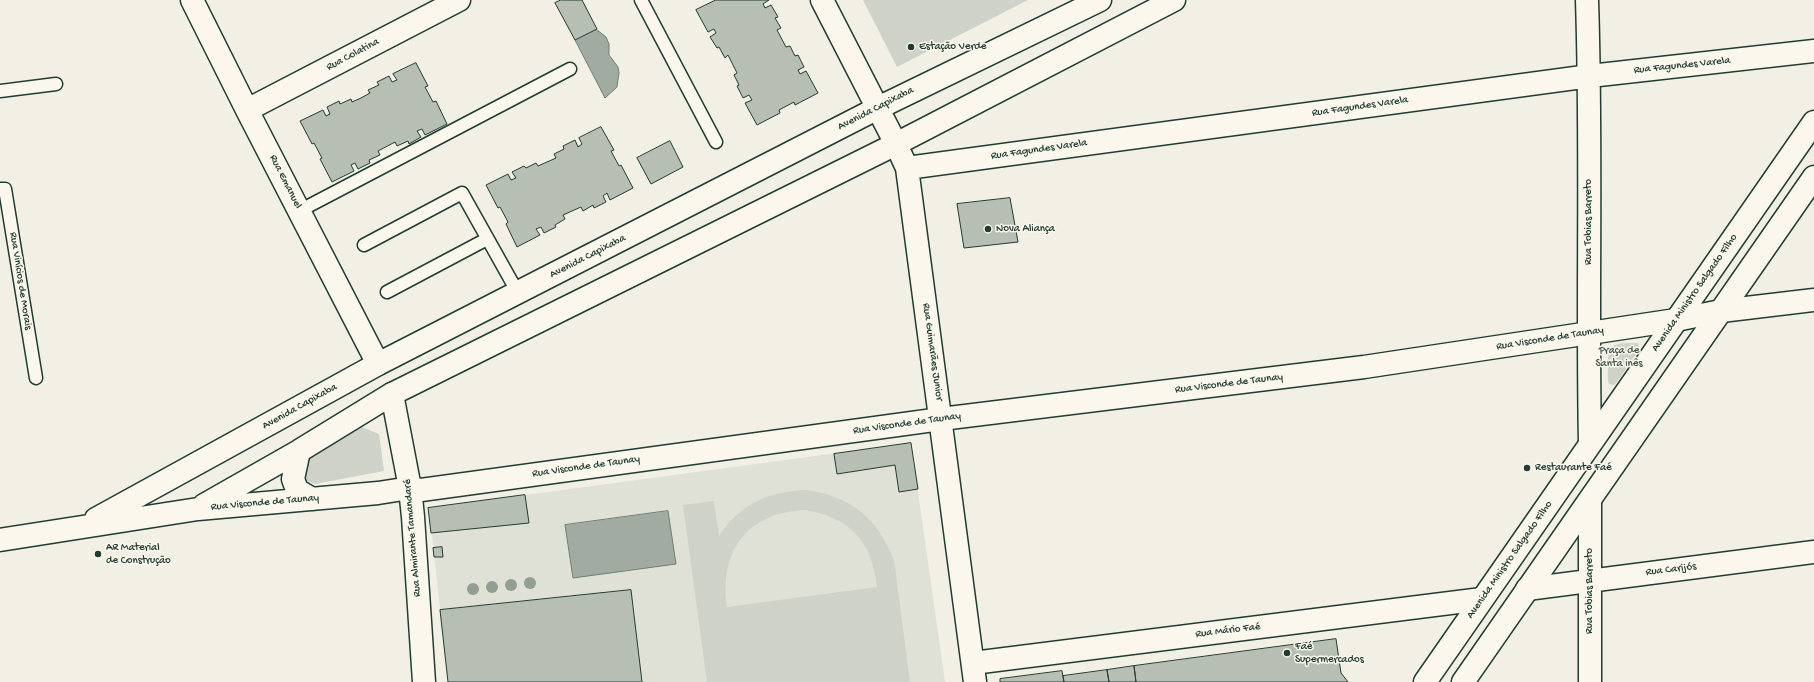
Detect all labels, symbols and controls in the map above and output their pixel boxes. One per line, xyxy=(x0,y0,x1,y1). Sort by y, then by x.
street label: Rua Colatina xyxy=(324,36,382,74)
place label: Estação Verde xyxy=(919,40,986,54)
marker: Estação Verde xyxy=(906,42,916,52)
street label: Rua Fagundes Varela xyxy=(1633,54,1731,78)
street label: Avenida Capixaba xyxy=(836,84,916,134)
street label: Rua Fagundes Varela xyxy=(1311,94,1409,120)
street label: Rua Fagundes Varela xyxy=(990,137,1088,163)
street label: Rua Emanuel xyxy=(266,153,304,211)
street label: Rua Tobias Barreto xyxy=(1582,179,1596,265)
place label: Nova Aliança xyxy=(996,222,1055,236)
marker: Nova Aliança xyxy=(983,224,993,234)
street label: Rua Vinícios de Morais xyxy=(6,231,34,331)
street label: Avenida Ministro Salgado Filho xyxy=(1649,231,1741,355)
street label: Avenida Capixaba xyxy=(548,232,628,282)
street label: Rua Guimarães Junior xyxy=(919,302,945,402)
street label: Rua Visconde de Taunay xyxy=(1495,324,1605,354)
park label: Praça de Santa inês xyxy=(1596,344,1642,370)
street label: Rua Visconde de Taunay xyxy=(1174,371,1284,397)
street label: Avenida Capixaba xyxy=(260,381,340,433)
street label: Rua Visconde de Taunay xyxy=(852,410,962,438)
street label: Rua Visconde de Taunay xyxy=(531,453,641,481)
place label: Restaurante Faé xyxy=(1535,461,1612,475)
marker: Restaurante Faé xyxy=(1522,463,1532,473)
street label: Rua Almirante Tamandaré xyxy=(401,478,425,598)
street label: Rua Visconde de Taunay xyxy=(210,492,320,514)
street label: Avenida Ministro Salgado Filho xyxy=(1464,498,1556,622)
place label: AR Material de Construção xyxy=(106,541,171,567)
street label: Rua Tobias Barreto xyxy=(1583,548,1597,634)
marker: AR Material de Construção xyxy=(93,549,103,559)
street label: Rua Carijós xyxy=(1645,560,1697,580)
street label: Rua Mário Faé xyxy=(1195,620,1261,642)
place label: Faé Supermercados xyxy=(1295,640,1364,666)
marker: Faé Supermercados xyxy=(1282,648,1292,658)

